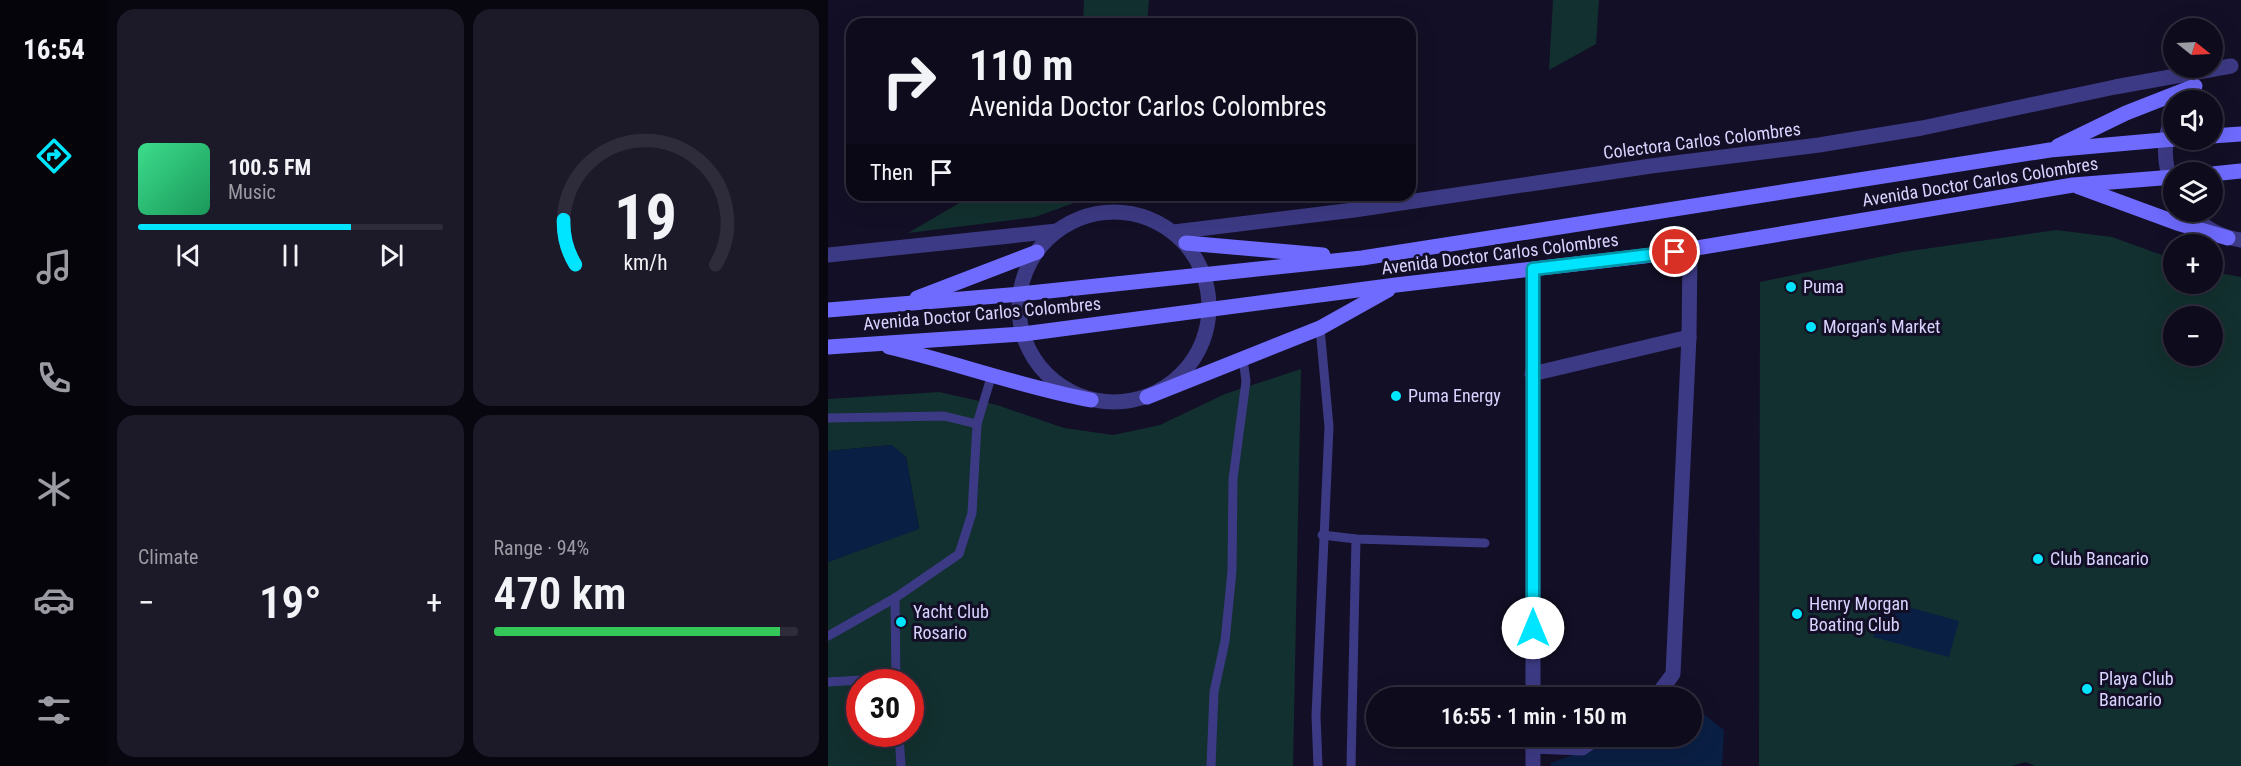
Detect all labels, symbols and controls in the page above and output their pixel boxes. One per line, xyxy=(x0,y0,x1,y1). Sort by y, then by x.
north arrow xyxy=(2163,18,2223,78)
map controls xyxy=(2163,18,2223,366)
text: 16:54 xyxy=(23,34,85,66)
text: 110 m xyxy=(969,41,1074,90)
icon: right xyxy=(870,42,948,120)
button: sound xyxy=(2163,90,2223,150)
text: Avenida Doctor Carlos Colombres xyxy=(969,91,1327,123)
street label: Colectora Carlos Colombres xyxy=(1602,118,1802,163)
icon: directions xyxy=(33,135,75,177)
street label: Avenida Doctor Carlos Colombres xyxy=(1860,152,2099,211)
text: 100.5 FM xyxy=(228,155,311,180)
icon: arrive xyxy=(925,156,958,189)
text: Then xyxy=(870,160,913,185)
button: layers xyxy=(2163,162,2223,222)
text: Music xyxy=(228,180,276,204)
text: 19 xyxy=(614,181,677,254)
pin xyxy=(1649,226,1700,277)
street label: Avenida Doctor Carlos Colombres xyxy=(1380,229,1620,278)
button: + xyxy=(2163,234,2223,294)
icon: arrive xyxy=(1658,235,1691,268)
icon: previous xyxy=(172,239,205,272)
icon: pause xyxy=(274,239,307,272)
icon: next xyxy=(375,239,408,272)
icon: music xyxy=(33,246,75,288)
text: km/h xyxy=(624,250,668,275)
place label: Puma xyxy=(1803,276,1844,297)
marker: Puma xyxy=(1784,280,1798,294)
street label: Avenida Doctor Carlos Colombres xyxy=(862,293,1102,334)
button: − xyxy=(2163,306,2223,366)
place label: Morgan's Market xyxy=(1823,316,1940,337)
marker: Morgan's Market xyxy=(1804,320,1818,334)
icon: phone xyxy=(33,357,75,399)
place label: Puma Energy xyxy=(1408,385,1501,406)
marker: Puma Energy xyxy=(1389,389,1403,403)
icon: climate xyxy=(33,468,75,510)
text: Range · 94% xyxy=(494,536,589,560)
text: Climate xyxy=(138,545,198,569)
place label: Club Bancario xyxy=(2050,548,2149,569)
marker: Club Bancario xyxy=(2031,552,2045,566)
text: 470 km xyxy=(494,567,627,620)
text: 19° xyxy=(259,576,322,629)
icon: car xyxy=(33,579,75,621)
text: − xyxy=(138,583,155,622)
text: + xyxy=(426,583,442,622)
place label: Henry Morgan Boating Club xyxy=(1809,593,1909,635)
position arrow xyxy=(1501,596,1565,660)
place label: Yacht Club Rosario xyxy=(913,601,989,643)
marker: Henry Morgan Boating Club xyxy=(1790,607,1804,621)
marker: Yacht Club Rosario xyxy=(894,615,908,629)
place label: Playa Club Bancario xyxy=(2099,668,2174,710)
speed limit sign: 30 xyxy=(846,669,924,747)
marker: Playa Club Bancario xyxy=(2080,682,2094,696)
icon: filters xyxy=(33,689,75,731)
text: 16:55 · 1 min · 150 m xyxy=(1441,704,1627,729)

